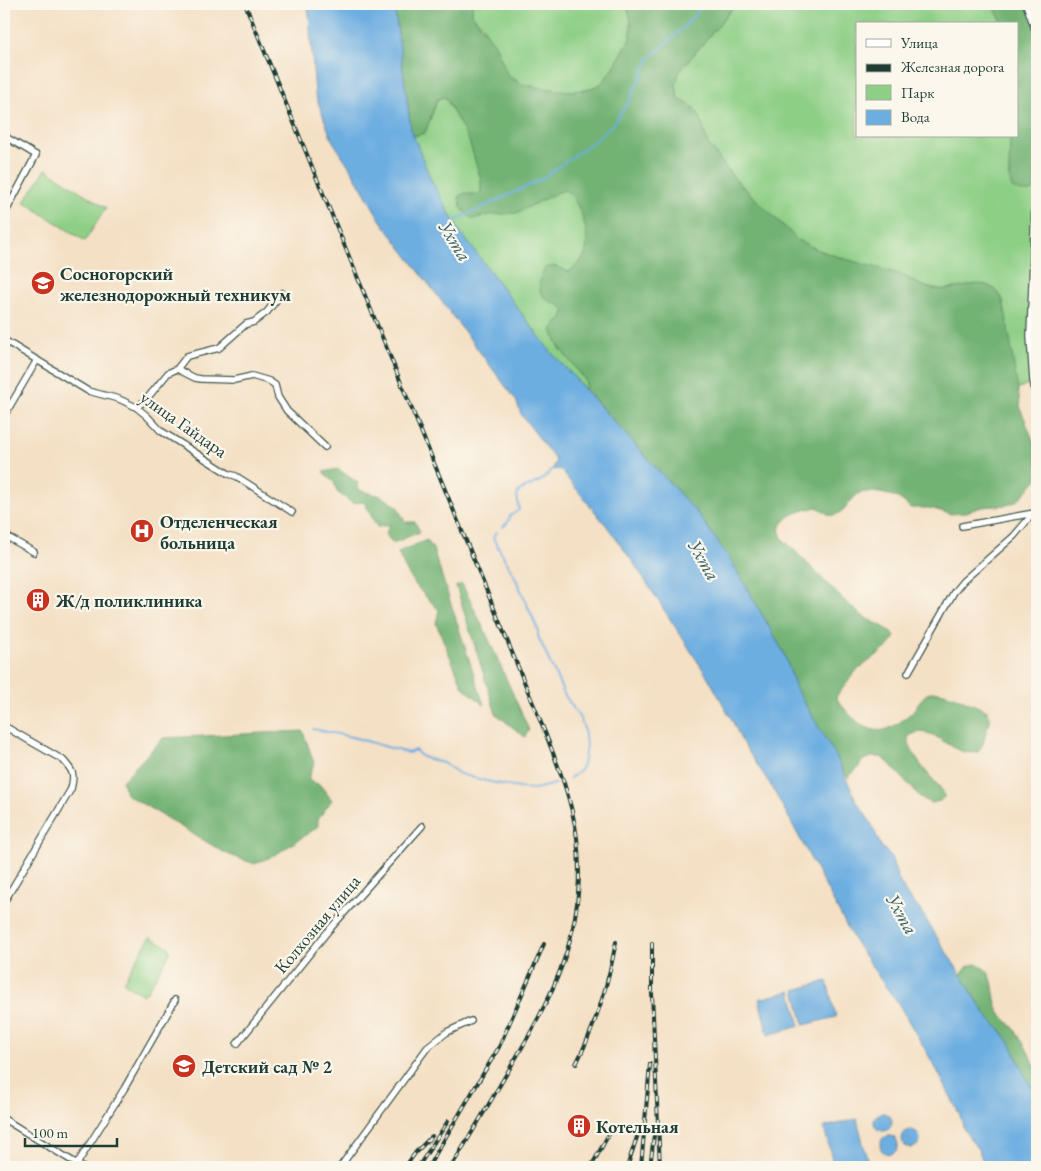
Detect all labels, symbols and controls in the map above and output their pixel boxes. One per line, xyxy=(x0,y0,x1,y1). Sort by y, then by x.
legend xyxy=(856,22,1018,138)
text: Улица xyxy=(900,33,938,52)
text: Железная дорога xyxy=(900,57,1004,76)
text: Парк xyxy=(901,83,934,102)
text: Вода xyxy=(901,107,930,126)
water label: Ухта xyxy=(433,216,477,266)
place label: Сосногорский железнодорожный техникум xyxy=(60,262,291,306)
school or university icon: Сосногорский железнодорожный техникум xyxy=(30,270,56,296)
street label: улица Гайдара xyxy=(136,386,233,463)
place label: Отделенческая больница xyxy=(160,510,278,554)
hospital icon: Отделенческая больница xyxy=(129,518,155,544)
water label: Ухта xyxy=(682,535,726,585)
building icon: Ж/д поликлиника xyxy=(25,587,51,613)
place label: Ж/д поликлиника xyxy=(55,589,202,612)
street label: Колхозная улица xyxy=(269,869,365,978)
water label: Ухта xyxy=(880,889,924,939)
school or university icon: Детский сад № 2 xyxy=(171,1053,197,1079)
place label: Детский сад № 2 xyxy=(202,1055,332,1078)
building icon: Котельная xyxy=(566,1113,592,1139)
place label: Котельная xyxy=(596,1115,679,1138)
scale bar xyxy=(25,1116,118,1148)
text: 100 m xyxy=(32,1123,69,1142)

